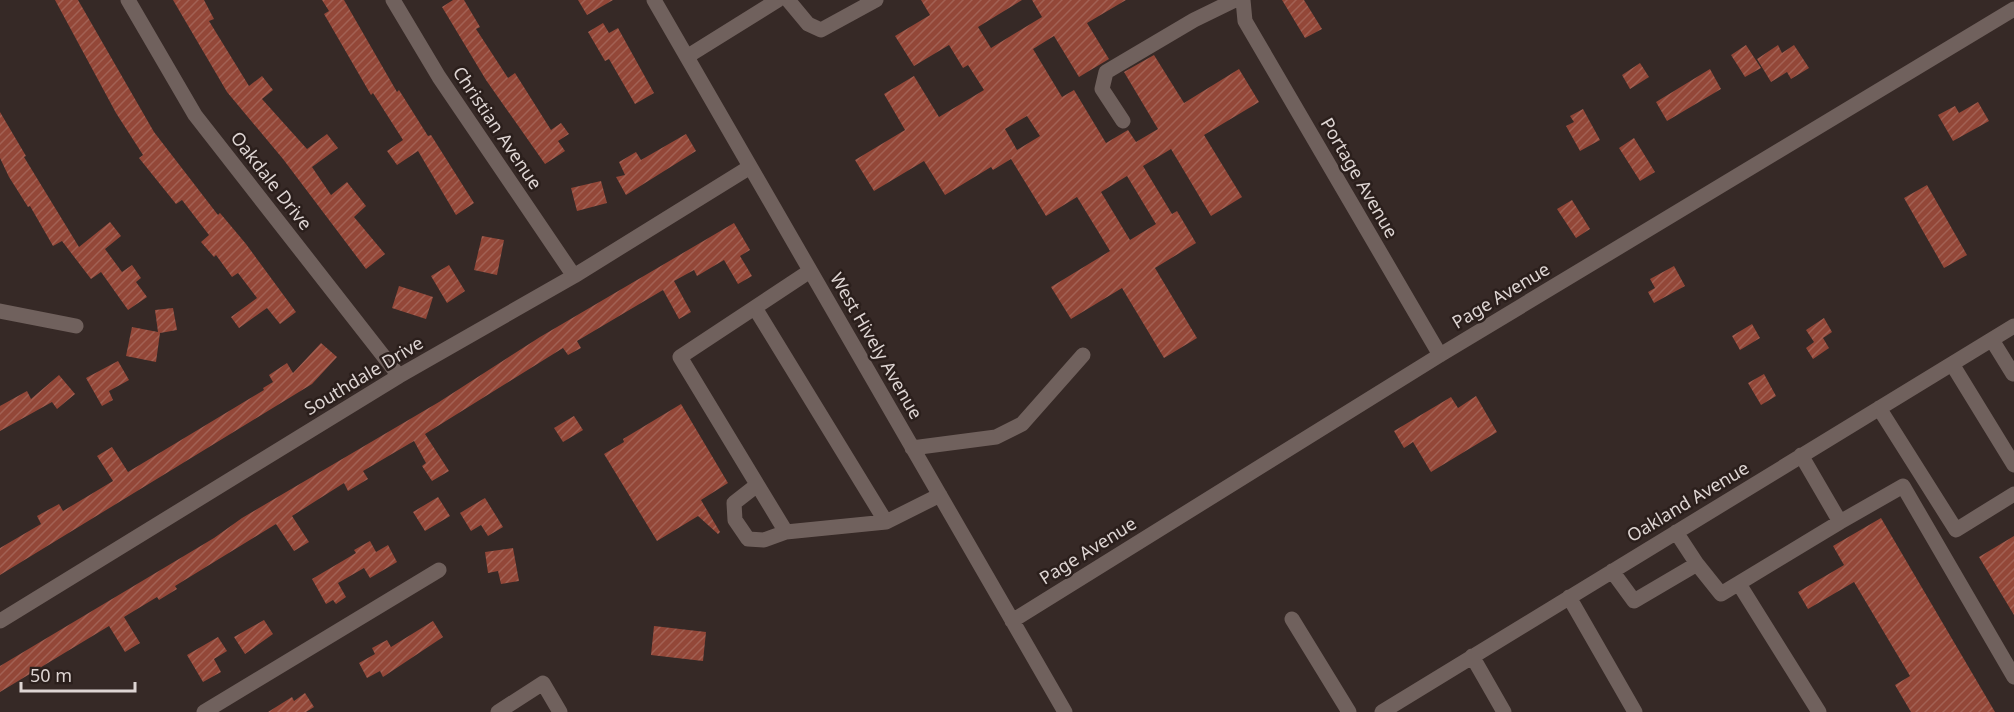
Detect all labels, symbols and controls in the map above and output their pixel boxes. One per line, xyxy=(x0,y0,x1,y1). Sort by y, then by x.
street label: Christian Avenue xyxy=(448,61,548,194)
street label: Portage Avenue xyxy=(1316,113,1404,242)
street label: Oakdale Drive xyxy=(226,126,318,235)
street label: Page Avenue xyxy=(1447,257,1554,334)
street label: West Hively Avenue xyxy=(825,268,929,423)
street label: Southdale Drive xyxy=(300,330,427,420)
street label: Oakland Avenue xyxy=(1622,455,1753,547)
street label: Page Avenue xyxy=(1034,511,1141,589)
scale bar xyxy=(21,655,135,693)
text: 50 m xyxy=(30,663,72,687)

